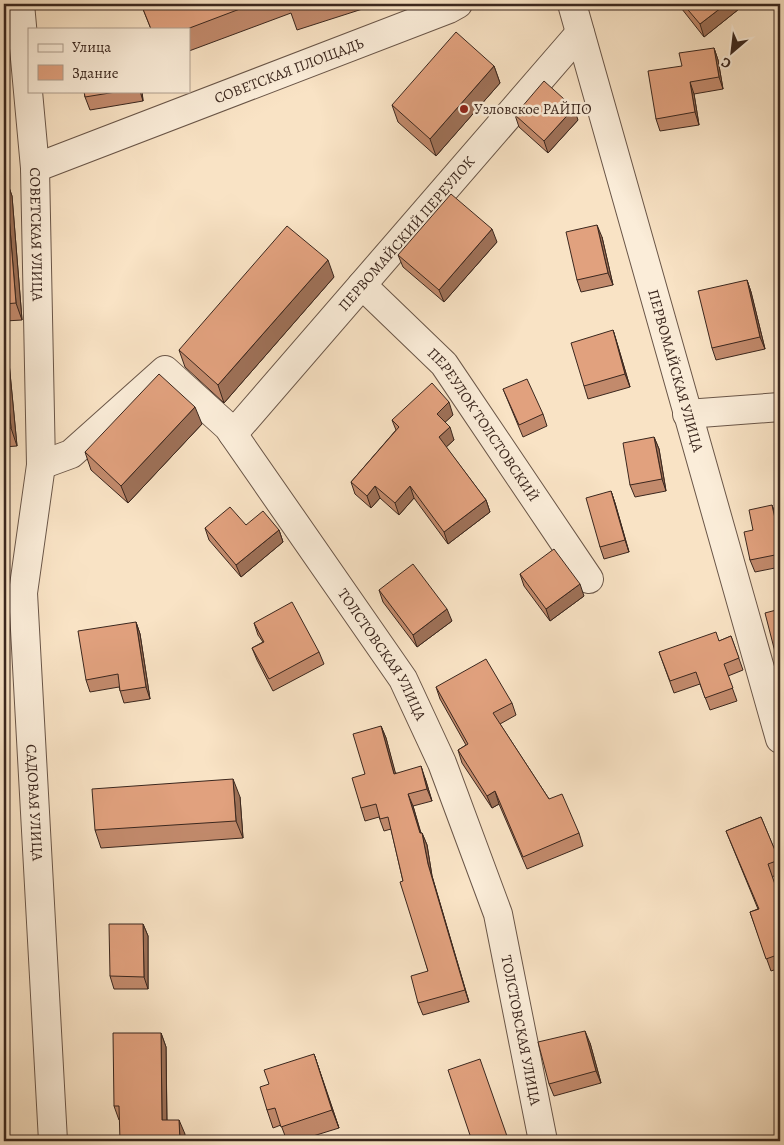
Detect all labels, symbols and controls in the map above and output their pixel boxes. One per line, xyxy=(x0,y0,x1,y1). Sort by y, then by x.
legend xyxy=(28,28,190,92)
north arrow xyxy=(706,28,756,78)
street label: СОВЕТСКАЯ ПЛОЩАДЬ xyxy=(211,33,366,108)
text: Улица xyxy=(72,37,111,57)
text: С xyxy=(718,52,734,73)
text: Здание xyxy=(72,63,119,83)
place label: Узловское РАЙПО xyxy=(474,99,592,119)
marker: Узловское РАЙПО xyxy=(458,103,470,115)
street label: ПЕРВОМАЙСКИЙ ПЕРЕУЛОК xyxy=(334,152,479,315)
street label: СОВЕТСКАЯ УЛИЦА xyxy=(25,167,48,302)
street label: ПЕРВОМАЙСКАЯ УЛИЦА xyxy=(643,287,708,454)
street label: ПЕРЕУЛОК ТОЛСТОВСКИЙ xyxy=(423,343,544,505)
street label: ТОЛСТОВСКАЯ УЛИЦА xyxy=(333,584,431,724)
street label: САДОВАЯ УЛИЦА xyxy=(21,744,48,862)
street label: ТОЛСТОВСКАЯ УЛИЦА xyxy=(496,953,546,1107)

